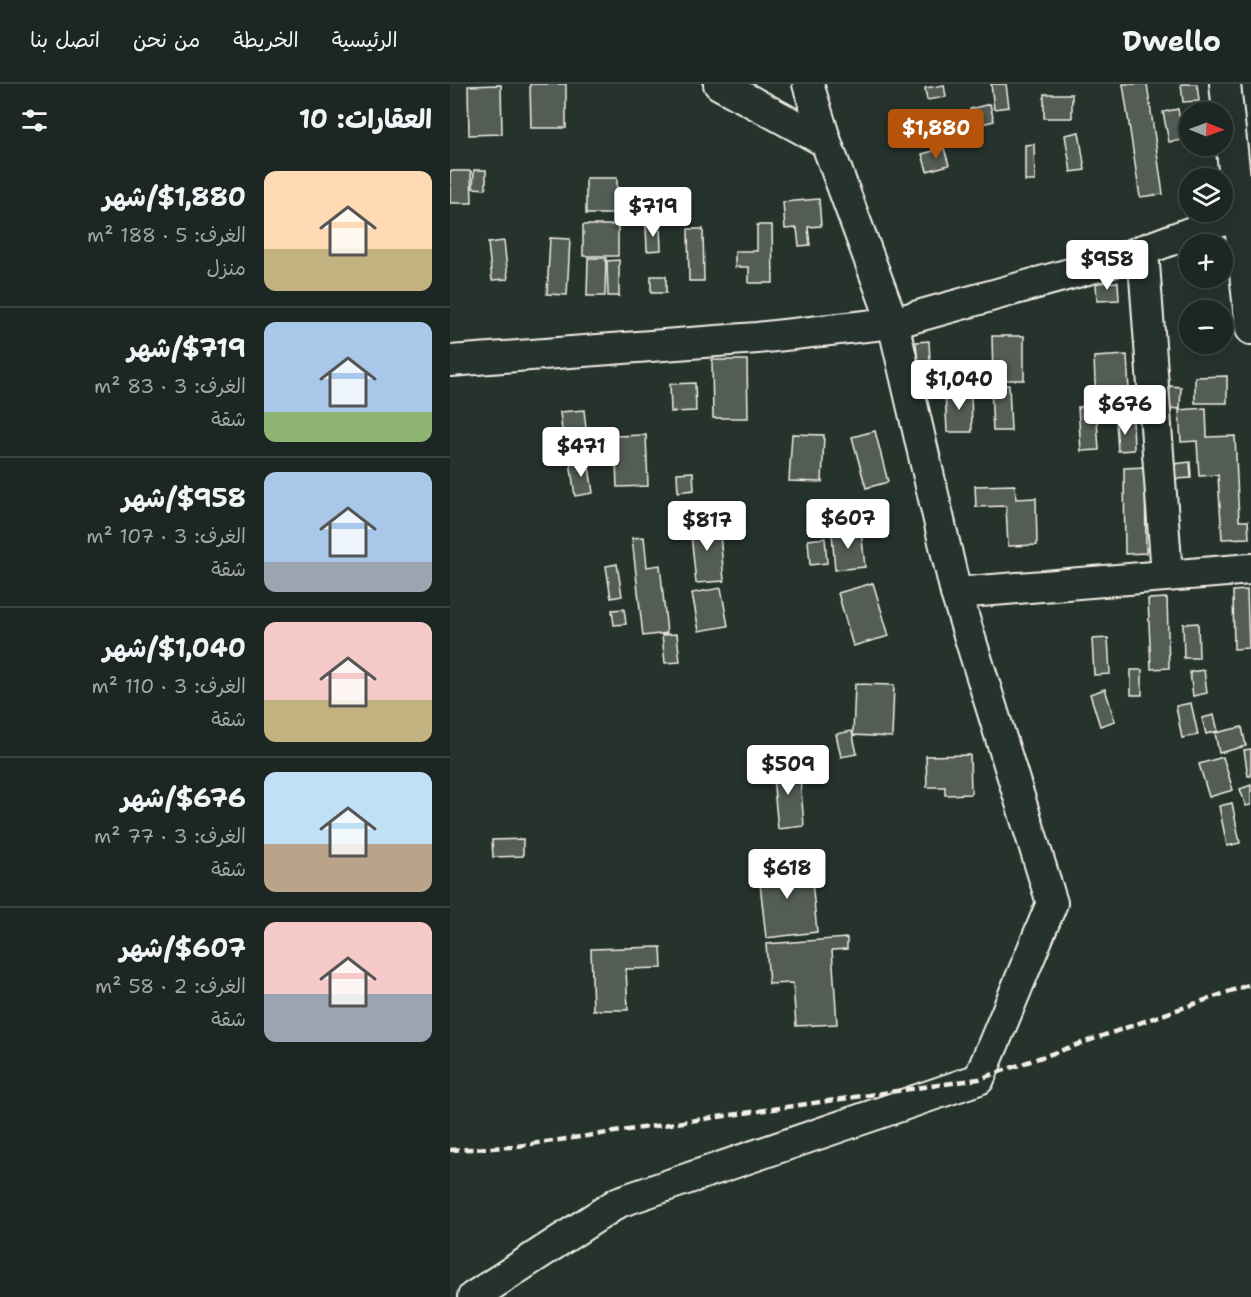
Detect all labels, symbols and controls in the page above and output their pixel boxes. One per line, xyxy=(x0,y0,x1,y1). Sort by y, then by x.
text: Dwello xyxy=(1122,22,1221,60)
text: اتصل بنا xyxy=(30,26,100,54)
text: من نحن xyxy=(133,26,200,54)
text: الخريطة xyxy=(233,26,299,54)
text: الرئيسية xyxy=(332,26,398,54)
text: العقارات: 10 xyxy=(299,101,432,136)
north arrow xyxy=(1179,102,1233,156)
map controls xyxy=(1179,102,1233,354)
icon: filters xyxy=(18,104,51,137)
pin: $1,880 xyxy=(887,109,985,160)
text: $1,880 xyxy=(902,115,970,141)
button: layers xyxy=(1179,168,1233,222)
text: $1,880/شهر xyxy=(103,179,246,214)
pin: $719 xyxy=(617,187,689,238)
text: $719 xyxy=(628,193,678,219)
icon: home xyxy=(312,195,384,267)
text: الغرف: 5 · 188 m² xyxy=(87,222,246,248)
button: + xyxy=(1179,234,1233,288)
pin: $958 xyxy=(1071,240,1143,291)
text: $958 xyxy=(1080,246,1134,272)
text: منزل xyxy=(207,255,246,281)
button: − xyxy=(1179,300,1233,354)
text: $719/شهر xyxy=(127,330,246,365)
icon: home xyxy=(312,346,384,418)
pin: $1,040 xyxy=(910,360,1008,411)
text: $1,040 xyxy=(925,366,993,392)
text: الغرف: 3 · 83 m² xyxy=(94,373,246,399)
pin: $676 xyxy=(1089,385,1161,436)
text: $676 xyxy=(1098,391,1152,417)
text: شقة xyxy=(211,406,246,432)
pin: $471 xyxy=(545,427,617,478)
text: $471 xyxy=(556,433,606,459)
text: $958/شهر xyxy=(122,480,246,515)
icon: home xyxy=(312,496,384,568)
pin: $607 xyxy=(812,499,884,550)
pin: $817 xyxy=(671,501,743,552)
text: $607 xyxy=(820,505,876,531)
text: $817 xyxy=(682,507,732,533)
text: الغرف: 3 · 107 m² xyxy=(86,523,246,549)
text: شقة xyxy=(211,556,246,582)
text: $1,040/شهر xyxy=(103,630,246,665)
icon: home xyxy=(312,646,384,718)
text: الغرف: 3 · 110 m² xyxy=(91,673,246,699)
text: شقة xyxy=(211,706,246,732)
pin: $509 xyxy=(752,745,824,796)
text: $509 xyxy=(761,751,815,777)
text: $676/شهر xyxy=(121,780,246,815)
icon: home xyxy=(312,796,384,868)
text: الغرف: 3 · 77 m² xyxy=(94,823,246,849)
pin: $618 xyxy=(751,849,823,900)
text: $618 xyxy=(762,855,812,881)
text: شقة xyxy=(211,856,246,882)
text: $607/شهر xyxy=(120,930,246,965)
icon: home xyxy=(312,946,384,1018)
text: الغرف: 2 · 58 m² xyxy=(95,973,246,999)
text: شقة xyxy=(211,1006,246,1032)

